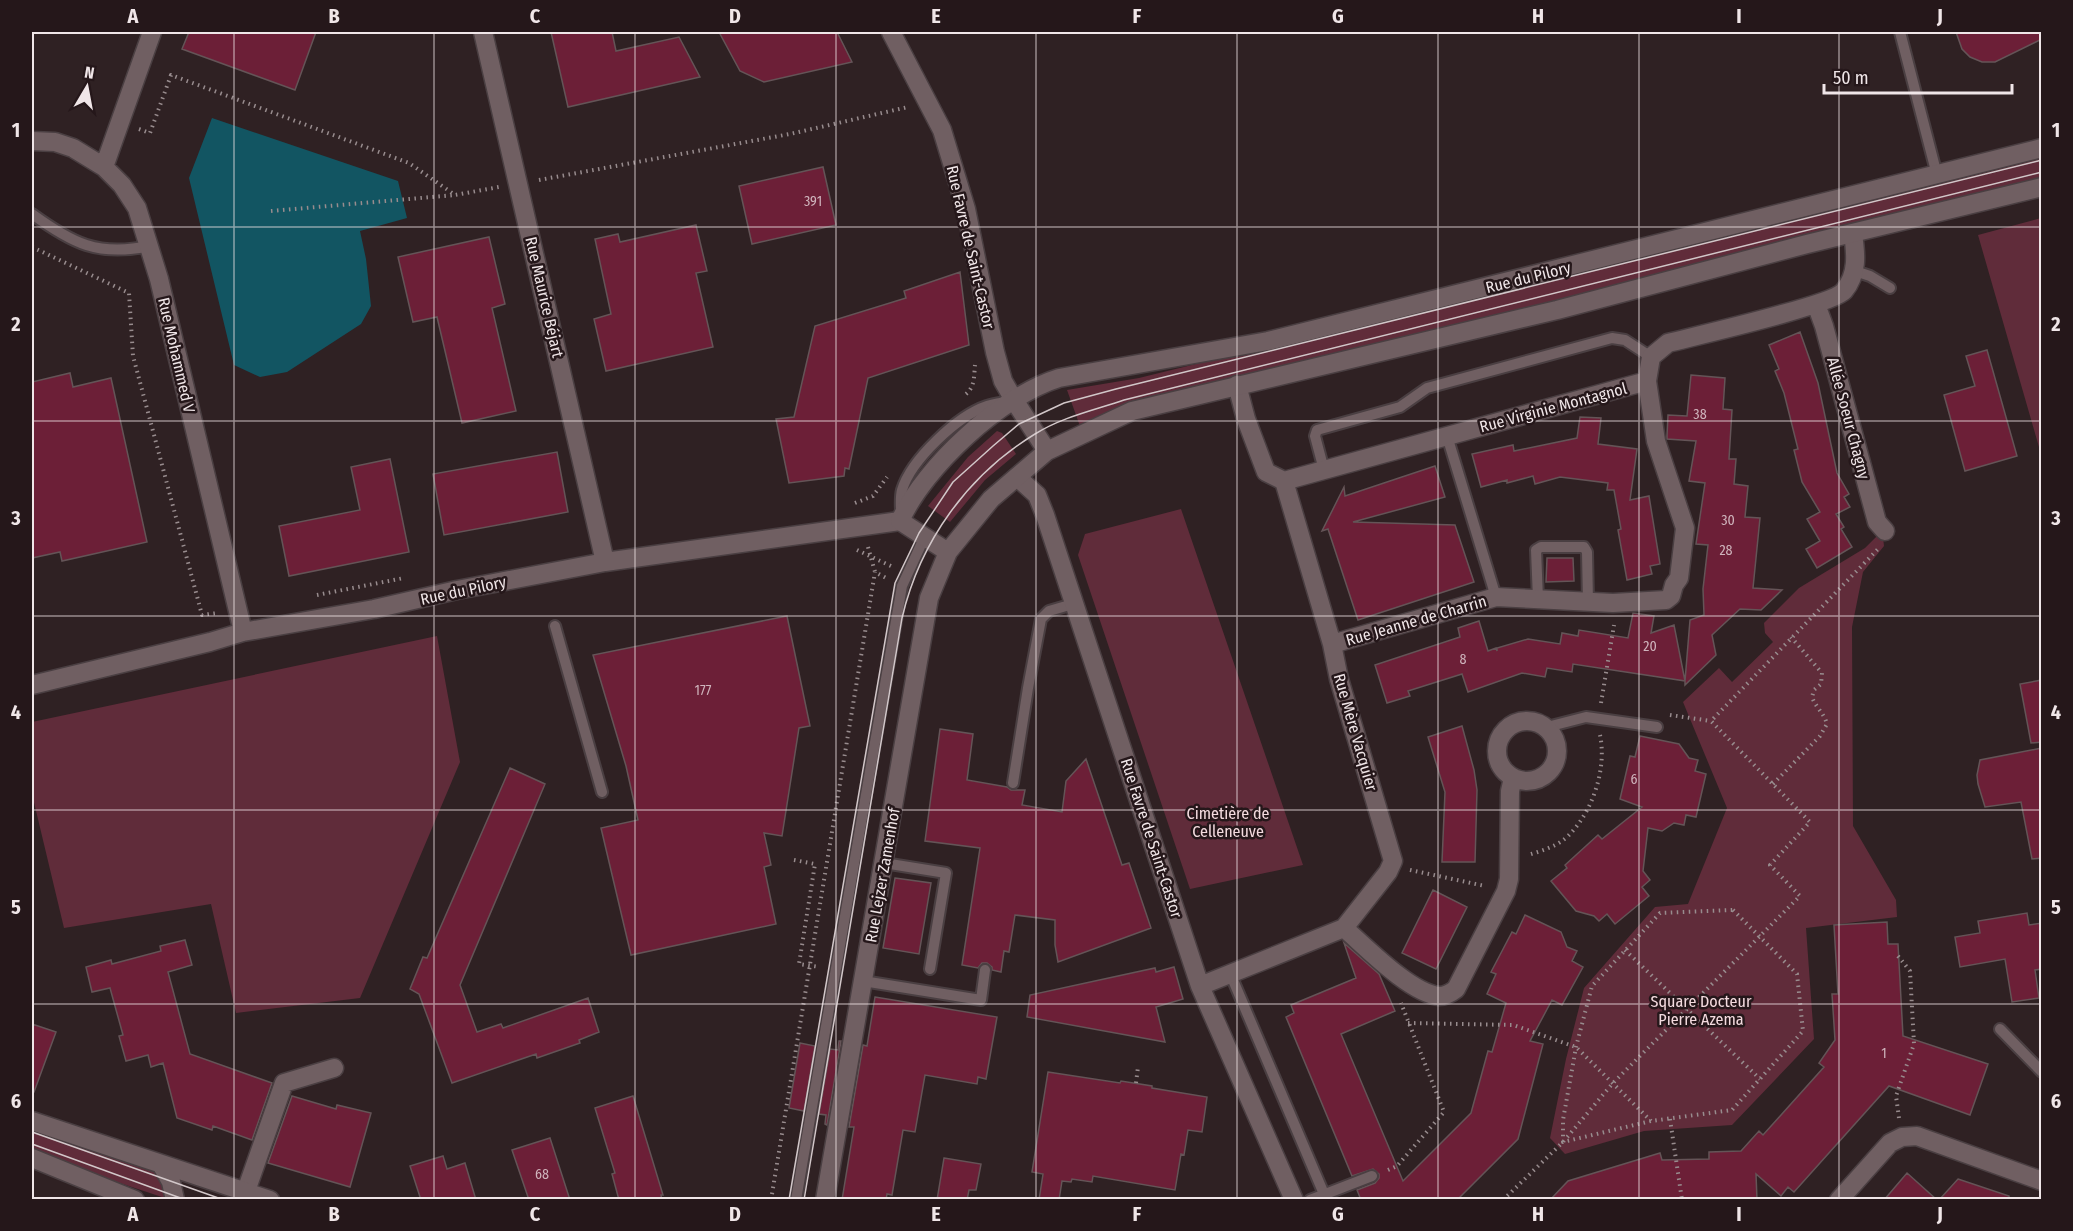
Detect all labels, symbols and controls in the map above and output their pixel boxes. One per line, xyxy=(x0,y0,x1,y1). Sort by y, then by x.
text: A xyxy=(127,4,140,28)
text: B xyxy=(328,4,340,28)
text: C xyxy=(530,4,541,28)
text: D xyxy=(729,4,741,28)
text: E xyxy=(931,4,941,28)
text: F xyxy=(1133,4,1142,28)
text: G xyxy=(1332,4,1344,28)
text: H xyxy=(1532,4,1544,28)
text: I xyxy=(1736,4,1742,28)
text: J xyxy=(1936,4,1943,28)
north arrow xyxy=(57,57,117,117)
scale bar xyxy=(1824,57,2012,95)
text: N xyxy=(83,63,96,83)
text: 50 m xyxy=(1833,67,1869,89)
text: 1 xyxy=(12,118,20,142)
text: 1 xyxy=(2052,118,2060,142)
street label: Rue Favre de Saint-Castor xyxy=(942,164,999,331)
house number: 391 xyxy=(804,193,822,210)
street label: Rue Maurice Béjart xyxy=(521,235,568,360)
street label: Rue du Pilory xyxy=(1484,258,1574,297)
street label: Rue Mohammed V xyxy=(154,296,199,415)
text: 2 xyxy=(10,312,21,336)
text: 2 xyxy=(2050,312,2061,336)
street label: Allée Soeur Chagny xyxy=(1823,355,1874,482)
street label: Rue Virginie Montagnol xyxy=(1477,379,1629,436)
house number: 38 xyxy=(1693,406,1707,423)
text: 3 xyxy=(10,506,21,530)
text: 3 xyxy=(2050,506,2061,530)
house number: 30 xyxy=(1721,512,1735,529)
house number: 28 xyxy=(1719,542,1733,559)
street label: Rue du Pilory xyxy=(419,572,509,609)
street label: Rue Jeanne de Charrin xyxy=(1344,591,1489,650)
house number: 20 xyxy=(1643,638,1657,655)
house number: 8 xyxy=(1460,651,1467,668)
street label: Rue Mère Vacquier xyxy=(1330,671,1381,793)
house number: 177 xyxy=(695,682,712,699)
text: 4 xyxy=(11,700,21,724)
text: 4 xyxy=(2051,700,2061,724)
street label: Rue Favre de Saint-Castor xyxy=(1117,756,1186,921)
house number: 6 xyxy=(1631,771,1638,788)
park label: Cimetière de Celleneuve xyxy=(1187,804,1269,841)
street label: Rue Lejzer Zamenhof xyxy=(861,805,904,944)
text: 5 xyxy=(11,895,21,919)
text: 5 xyxy=(2051,895,2061,919)
park label: Square Docteur Pierre Azema xyxy=(1651,992,1752,1029)
house number: 1 xyxy=(1881,1045,1887,1062)
text: 6 xyxy=(11,1089,21,1113)
text: 6 xyxy=(2051,1089,2061,1113)
house number: 68 xyxy=(535,1166,549,1183)
text: A xyxy=(127,1202,140,1226)
text: B xyxy=(328,1202,340,1226)
text: C xyxy=(530,1202,541,1226)
text: D xyxy=(729,1202,741,1226)
text: E xyxy=(931,1202,941,1226)
text: F xyxy=(1133,1202,1142,1226)
text: G xyxy=(1332,1202,1344,1226)
text: H xyxy=(1532,1202,1544,1226)
text: I xyxy=(1736,1202,1742,1226)
text: J xyxy=(1936,1202,1943,1226)

